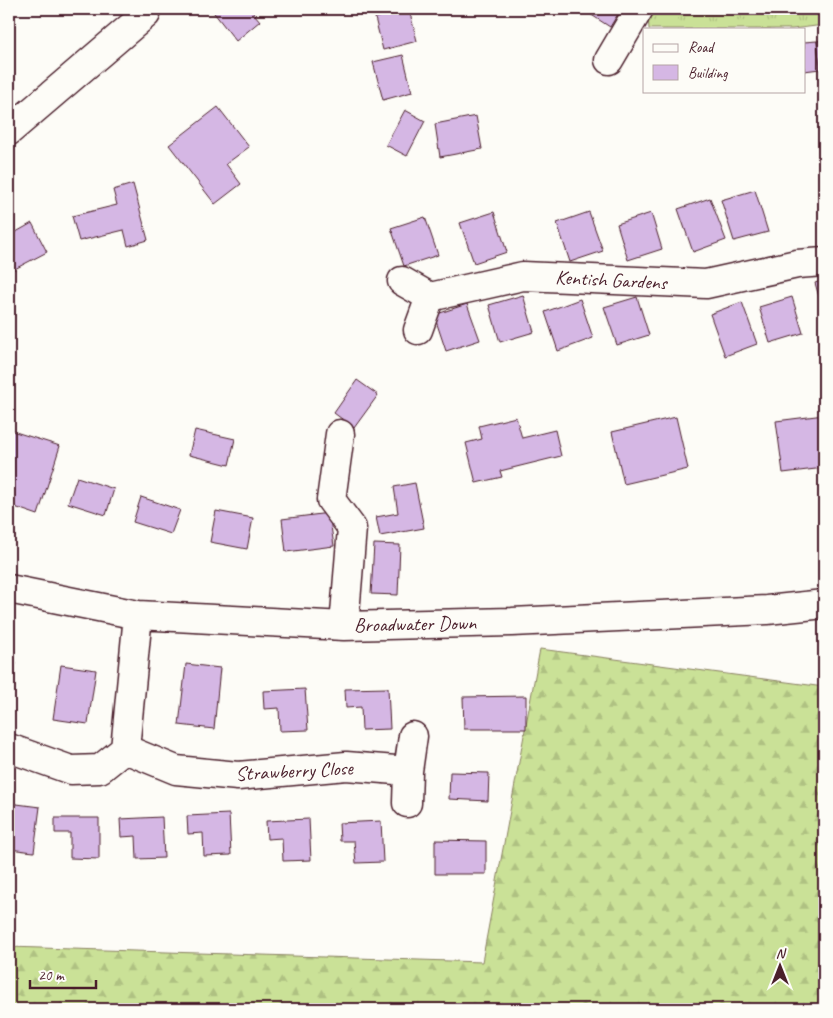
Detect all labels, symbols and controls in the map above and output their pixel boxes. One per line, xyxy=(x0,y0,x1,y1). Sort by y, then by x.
legend xyxy=(643,28,806,92)
text: Road xyxy=(688,38,715,57)
text: Building xyxy=(688,64,728,83)
street label: Kentish Gardens xyxy=(555,265,669,296)
street label: Broadwater Down xyxy=(354,610,477,638)
street label: Strawberry Close xyxy=(235,755,355,787)
north arrow xyxy=(756,940,806,990)
text: N xyxy=(776,945,787,962)
scale bar xyxy=(30,958,96,990)
text: 20 m xyxy=(38,966,65,985)

